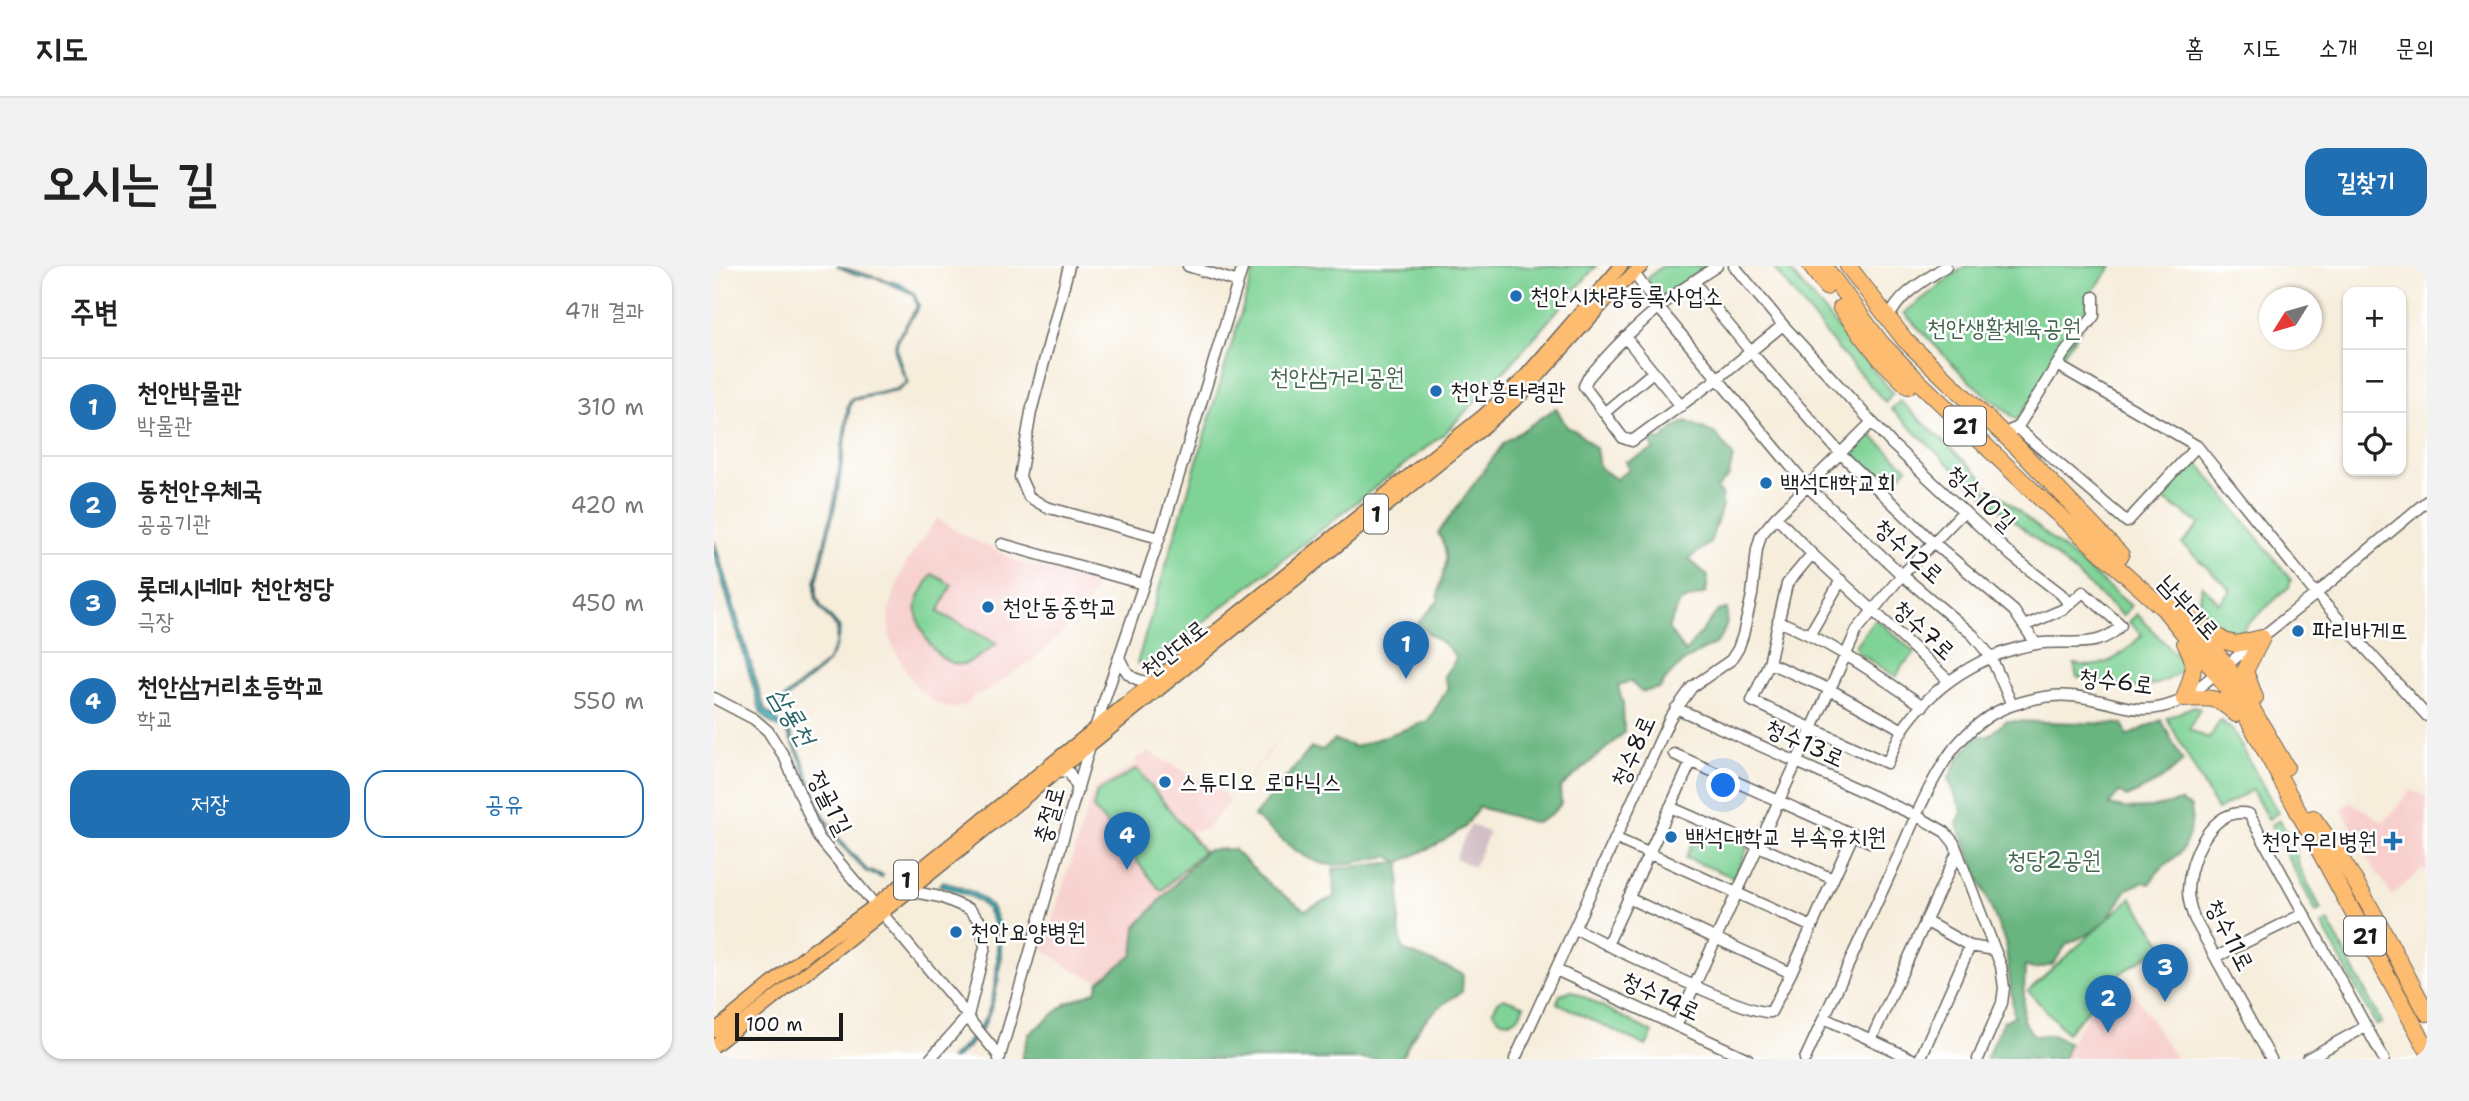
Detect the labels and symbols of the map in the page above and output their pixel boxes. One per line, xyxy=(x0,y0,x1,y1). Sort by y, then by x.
place label: 천안시차량등록사업소 xyxy=(1530,280,1723,312)
north arrow xyxy=(2259,287,2322,350)
marker: 천안시차량등록사업소 xyxy=(1508,288,1524,304)
park label: 천안생활체육공원 xyxy=(1927,312,2081,344)
park label: 천안삼거리공원 xyxy=(1269,361,1405,393)
place label: 천안흥타령관 xyxy=(1450,375,1566,407)
marker: 천안흥타령관 xyxy=(1428,383,1444,399)
road number: 21 xyxy=(1944,406,1986,446)
street label: 청수10길 xyxy=(1939,458,2023,538)
place label: 백석대학교회 xyxy=(1780,467,1896,499)
marker: 백석대학교회 xyxy=(1758,475,1774,491)
road number: 1 xyxy=(1364,495,1388,534)
street label: 청수12로 xyxy=(1867,511,1951,591)
street label: 남부대로 xyxy=(2151,568,2227,646)
place label: 천안동중학교 xyxy=(1002,591,1118,623)
street label: 청수7로 xyxy=(1886,593,1962,667)
marker: 천안동중학교 xyxy=(980,599,996,615)
street label: 천안대로 xyxy=(1134,612,1214,686)
place label: 파리바게뜨 xyxy=(2312,615,2409,647)
pin: 1 xyxy=(1383,621,1429,679)
marker: 파리바게뜨 xyxy=(2290,623,2306,639)
street label: 청수6로 xyxy=(2077,661,2155,701)
water label: 삼룡천 xyxy=(762,680,826,755)
street label: 청수8로 xyxy=(1603,710,1663,792)
street label: 청수13로 xyxy=(1760,711,1850,775)
street label: 정골1길 xyxy=(800,765,860,841)
place label: 스튜디오 로마닉스 xyxy=(1179,766,1342,798)
your location xyxy=(1706,768,1740,802)
marker: 스튜디오 로마닉스 xyxy=(1157,774,1173,790)
street label: 충절로 xyxy=(1026,783,1072,847)
pin: 4 xyxy=(1104,812,1150,870)
place label: 백석대학교 부속유치원 xyxy=(1685,821,1886,853)
place label: 천안우리병원 xyxy=(2261,825,2377,857)
marker: 백석대학교 부속유치원 xyxy=(1663,829,1679,845)
marker: 천안우리병원 xyxy=(2383,831,2403,851)
park label: 청당2공원 xyxy=(2007,844,2101,876)
road number: 1 xyxy=(894,860,918,900)
street label: 청수11로 xyxy=(2198,893,2262,977)
place label: 천안요양병원 xyxy=(970,916,1086,948)
road number: 21 xyxy=(2344,916,2386,956)
marker: 천안요양병원 xyxy=(948,924,964,940)
pin: 3 xyxy=(2142,944,2188,1002)
street label: 청수14로 xyxy=(1616,964,1706,1028)
pin: 2 xyxy=(2085,975,2131,1033)
scale bar xyxy=(735,1010,844,1042)

